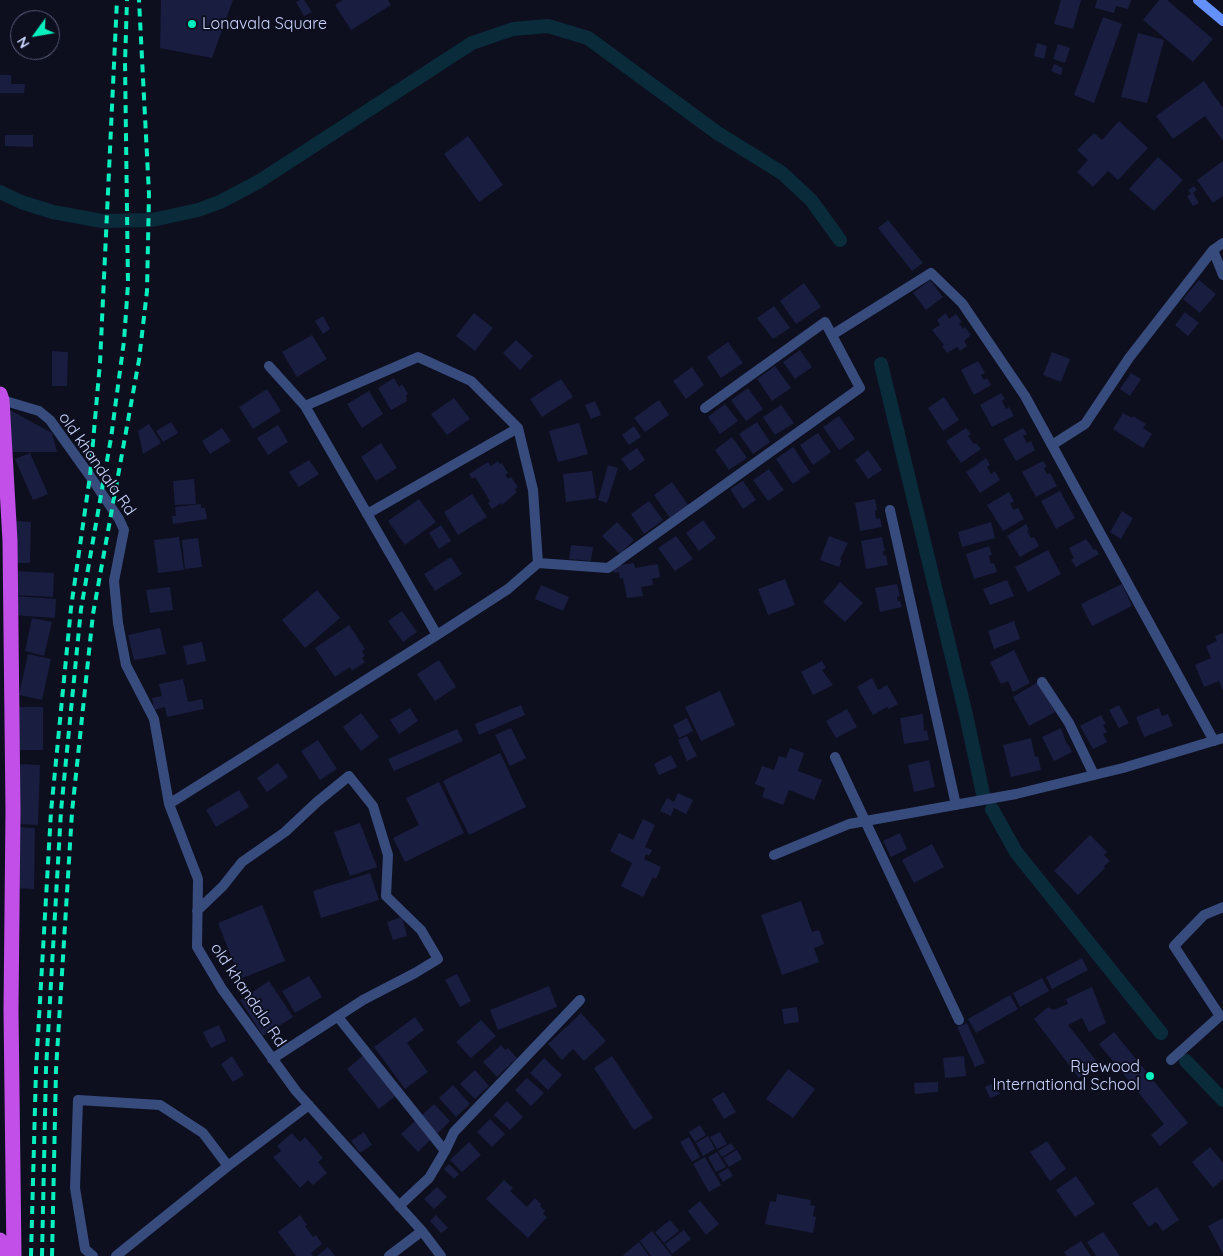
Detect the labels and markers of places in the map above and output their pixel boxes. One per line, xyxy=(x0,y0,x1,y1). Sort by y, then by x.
place label: Lonavala Square xyxy=(202,14,327,34)
marker: Lonavala Square xyxy=(186,18,198,30)
place label: Ryewood International School xyxy=(992,1057,1140,1095)
marker: Ryewood International School xyxy=(1144,1070,1156,1082)

